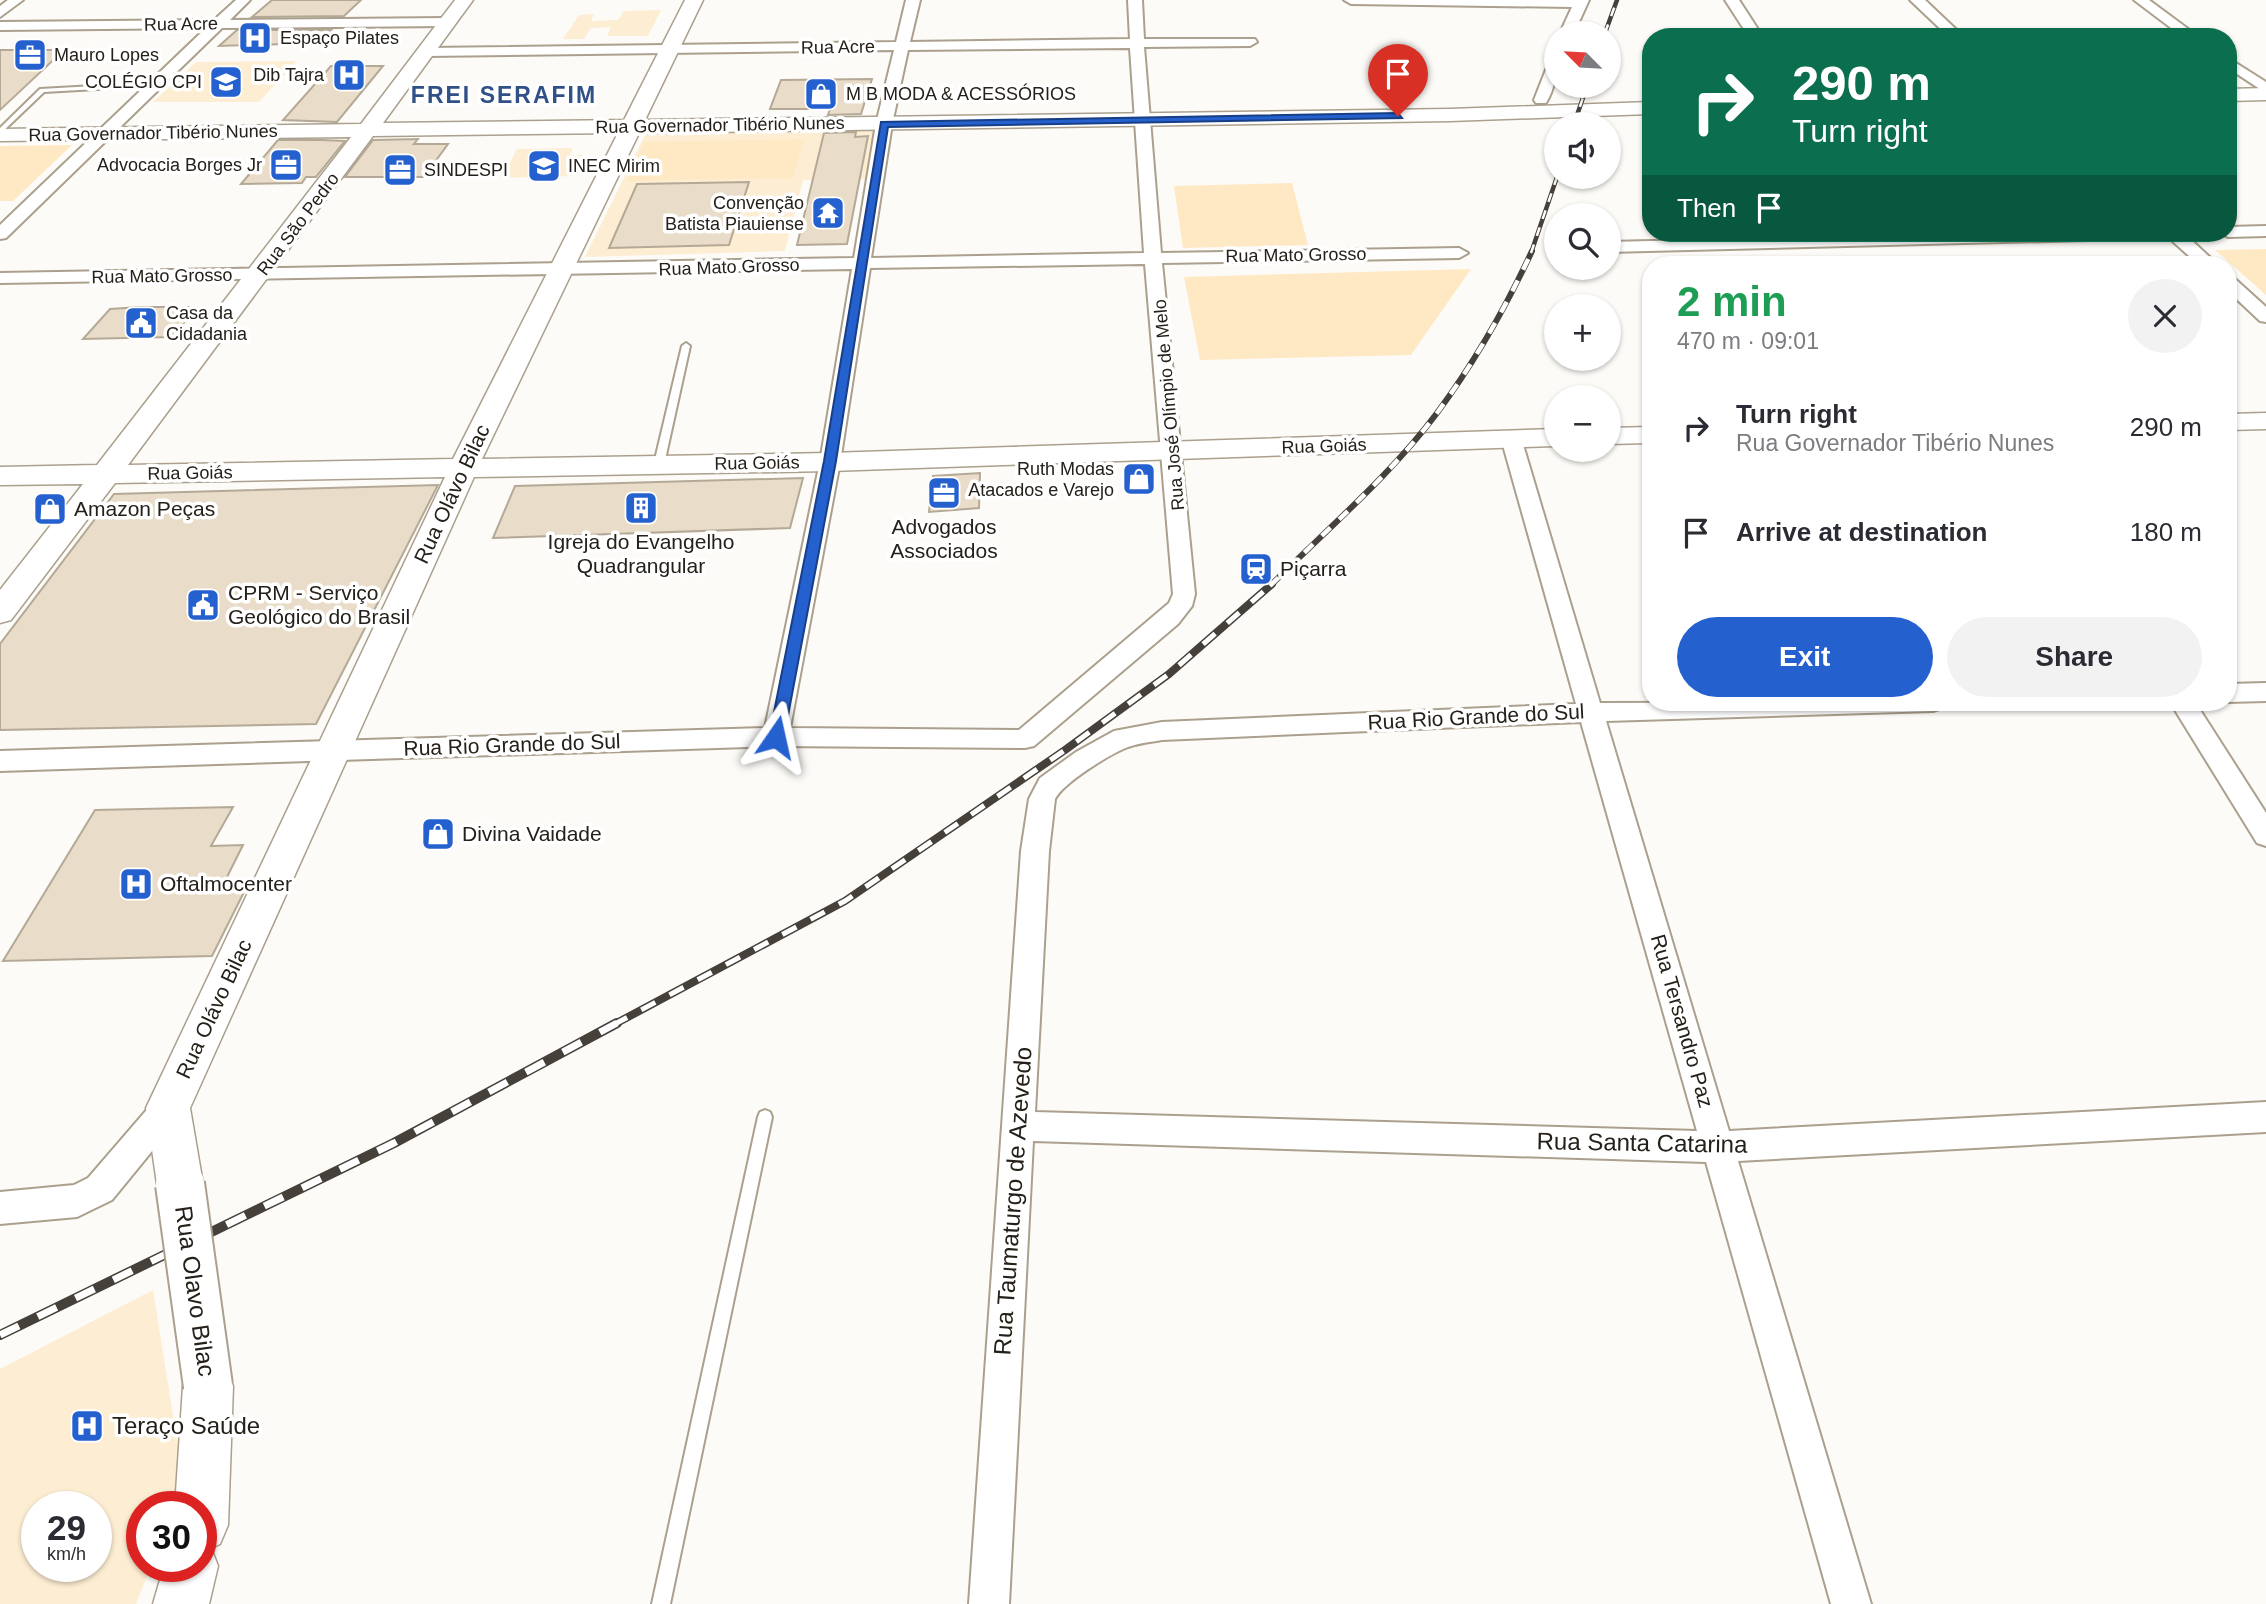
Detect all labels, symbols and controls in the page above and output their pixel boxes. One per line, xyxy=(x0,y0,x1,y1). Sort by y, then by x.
street label: Rua Acre xyxy=(144,13,218,35)
hospital icon: Espaço Pilates xyxy=(236,19,274,57)
north arrow xyxy=(1544,21,1620,98)
map controls xyxy=(1544,21,1621,462)
place label: Espaço Pilates xyxy=(280,28,399,48)
office icon: Mauro Lopes xyxy=(11,36,49,74)
street label: Rua Acre xyxy=(801,36,875,58)
pin xyxy=(1368,44,1428,116)
place label: Mauro Lopes xyxy=(54,45,159,65)
icon: arrive xyxy=(1379,55,1417,93)
hospital icon: Dib Tajra xyxy=(330,56,368,94)
icon: right xyxy=(1677,56,1768,147)
text: 290 m xyxy=(1792,56,1931,110)
school or university icon: COLÉGIO CPI xyxy=(207,63,245,101)
place label: Dib Tajra xyxy=(253,65,325,85)
place label: COLÉGIO CPI xyxy=(85,72,202,92)
shop icon: M B MODA & ACESSÓRIOS xyxy=(802,75,840,113)
district label: FREI SERAFIM xyxy=(411,82,597,108)
place label: M B MODA & ACESSÓRIOS xyxy=(846,83,1076,104)
button: sound xyxy=(1544,112,1621,189)
street label: Rua Governador Tibério Nunes xyxy=(595,113,845,137)
text: Turn right xyxy=(1792,113,1928,149)
street label: Rua Governador Tibério Nunes xyxy=(28,121,278,145)
office icon: Advocacia Borges Jr xyxy=(267,146,305,184)
school or university icon: INEC Mirim xyxy=(525,147,563,185)
office icon: SINDESPI xyxy=(381,151,419,189)
place label: Advocacia Borges Jr xyxy=(97,155,262,175)
place label: INEC Mirim xyxy=(568,156,660,176)
place label: SINDESPI xyxy=(424,160,508,180)
street label: Rua São Pedro xyxy=(253,169,343,279)
icon: arrive xyxy=(1750,189,1788,227)
place label: Convenção Batista Piauiense xyxy=(665,193,804,234)
text: Then xyxy=(1677,193,1736,223)
temple icon: Convenção Batista Piauiense xyxy=(809,194,847,232)
button: search xyxy=(1544,203,1621,280)
street label: Rua Mato Grosso xyxy=(1225,244,1367,266)
street label: Rua Mato Grosso xyxy=(658,255,800,279)
street label: Rua Mato Grosso xyxy=(91,265,233,287)
text: 2 min xyxy=(1677,278,1787,325)
button: close xyxy=(2128,279,2202,353)
button: + xyxy=(1544,294,1621,371)
street label: Rua José Olímpio de Melo xyxy=(1150,298,1188,512)
place label: Casa da Cidadania xyxy=(166,303,248,344)
public building icon: Casa da Cidadania xyxy=(122,304,160,342)
text: 470 m · 09:01 xyxy=(1677,328,1819,354)
button: − xyxy=(1544,385,1621,462)
text: Turn right xyxy=(1736,399,1857,429)
icon: right xyxy=(1677,409,1715,447)
text: 290 m xyxy=(2130,412,2202,442)
street label: Rua Olávo Bilac xyxy=(409,421,494,567)
text: Rua Governador Tibério Nunes xyxy=(1736,430,2054,456)
street label: Rua Goiás xyxy=(1281,435,1367,457)
street label: Rua Goiás xyxy=(714,452,800,474)
place label: Ruth Modas Atacados e Varejo xyxy=(968,459,1114,500)
shop icon: Ruth Modas Atacados e Varejo xyxy=(1120,460,1158,498)
street label: Rua Goiás xyxy=(147,462,233,484)
office icon: Advogados Associados xyxy=(925,474,963,512)
building icon: Igreja do Evangelho Quadrangular xyxy=(622,489,660,527)
shop icon: Amazon Peças xyxy=(31,490,69,528)
place label: Amazon Peças xyxy=(74,497,215,520)
icon: arrive xyxy=(1677,514,1715,552)
place label: Advogados Associados xyxy=(890,515,998,562)
text: Arrive at destination xyxy=(1736,517,1987,547)
text: 180 m xyxy=(2130,517,2202,547)
place label: Igreja do Evangelho Quadrangular xyxy=(548,530,734,577)
station icon: Piçarra xyxy=(1237,550,1275,588)
place label: Piçarra xyxy=(1280,557,1347,580)
place label: CPRM - Serviço Geológico do Brasil xyxy=(228,581,410,628)
public building icon: CPRM - Serviço Geológico do Brasil xyxy=(184,586,222,624)
button: Exit xyxy=(1677,617,1933,697)
button: Share xyxy=(1947,617,2202,697)
street label: Rua Rio Grande do Sul xyxy=(1367,699,1585,734)
position arrow xyxy=(739,700,813,774)
street label: Rua Rio Grande do Sul xyxy=(403,729,621,760)
shop icon: Divina Vaidade xyxy=(419,815,457,853)
place label: Divina Vaidade xyxy=(462,822,602,845)
hospital icon: Oftalmocenter xyxy=(117,865,155,903)
place label: Oftalmocenter xyxy=(160,872,292,895)
street label: Rua Tersandro Paz xyxy=(1647,931,1718,1110)
street label: Rua Olávo Bilac xyxy=(171,936,256,1082)
street label: Rua Taumaturgo de Azevedo xyxy=(988,1046,1037,1356)
street label: Rua Santa Catarina xyxy=(1536,1127,1748,1158)
street label: Rua Olavo Bilac xyxy=(170,1204,221,1378)
hospital icon: Teraço Saúde xyxy=(68,1407,106,1445)
place label: Teraço Saúde xyxy=(112,1412,260,1439)
speed limit sign: 30 xyxy=(126,1491,217,1582)
text: 29 xyxy=(47,1508,86,1547)
text: km/h xyxy=(47,1544,86,1564)

